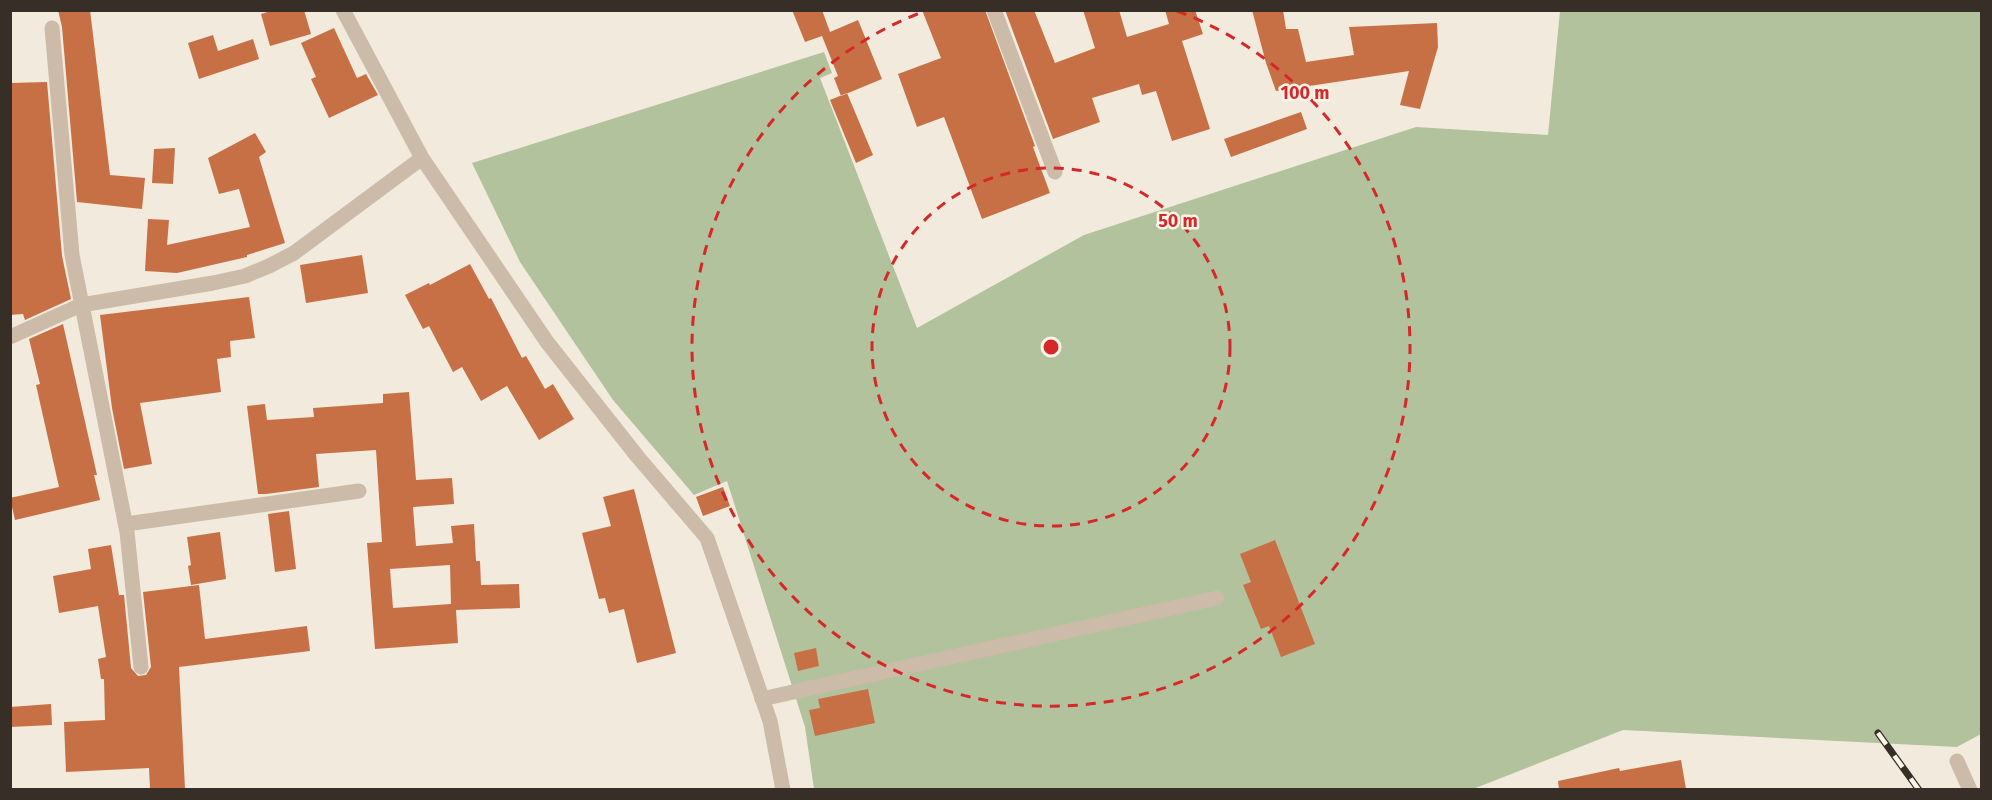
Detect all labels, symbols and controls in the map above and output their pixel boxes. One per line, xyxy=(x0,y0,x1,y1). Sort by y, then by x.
text: 100 m xyxy=(1281,82,1329,104)
text: 50 m xyxy=(1158,210,1198,232)
centre of rings xyxy=(1041,337,1061,357)

